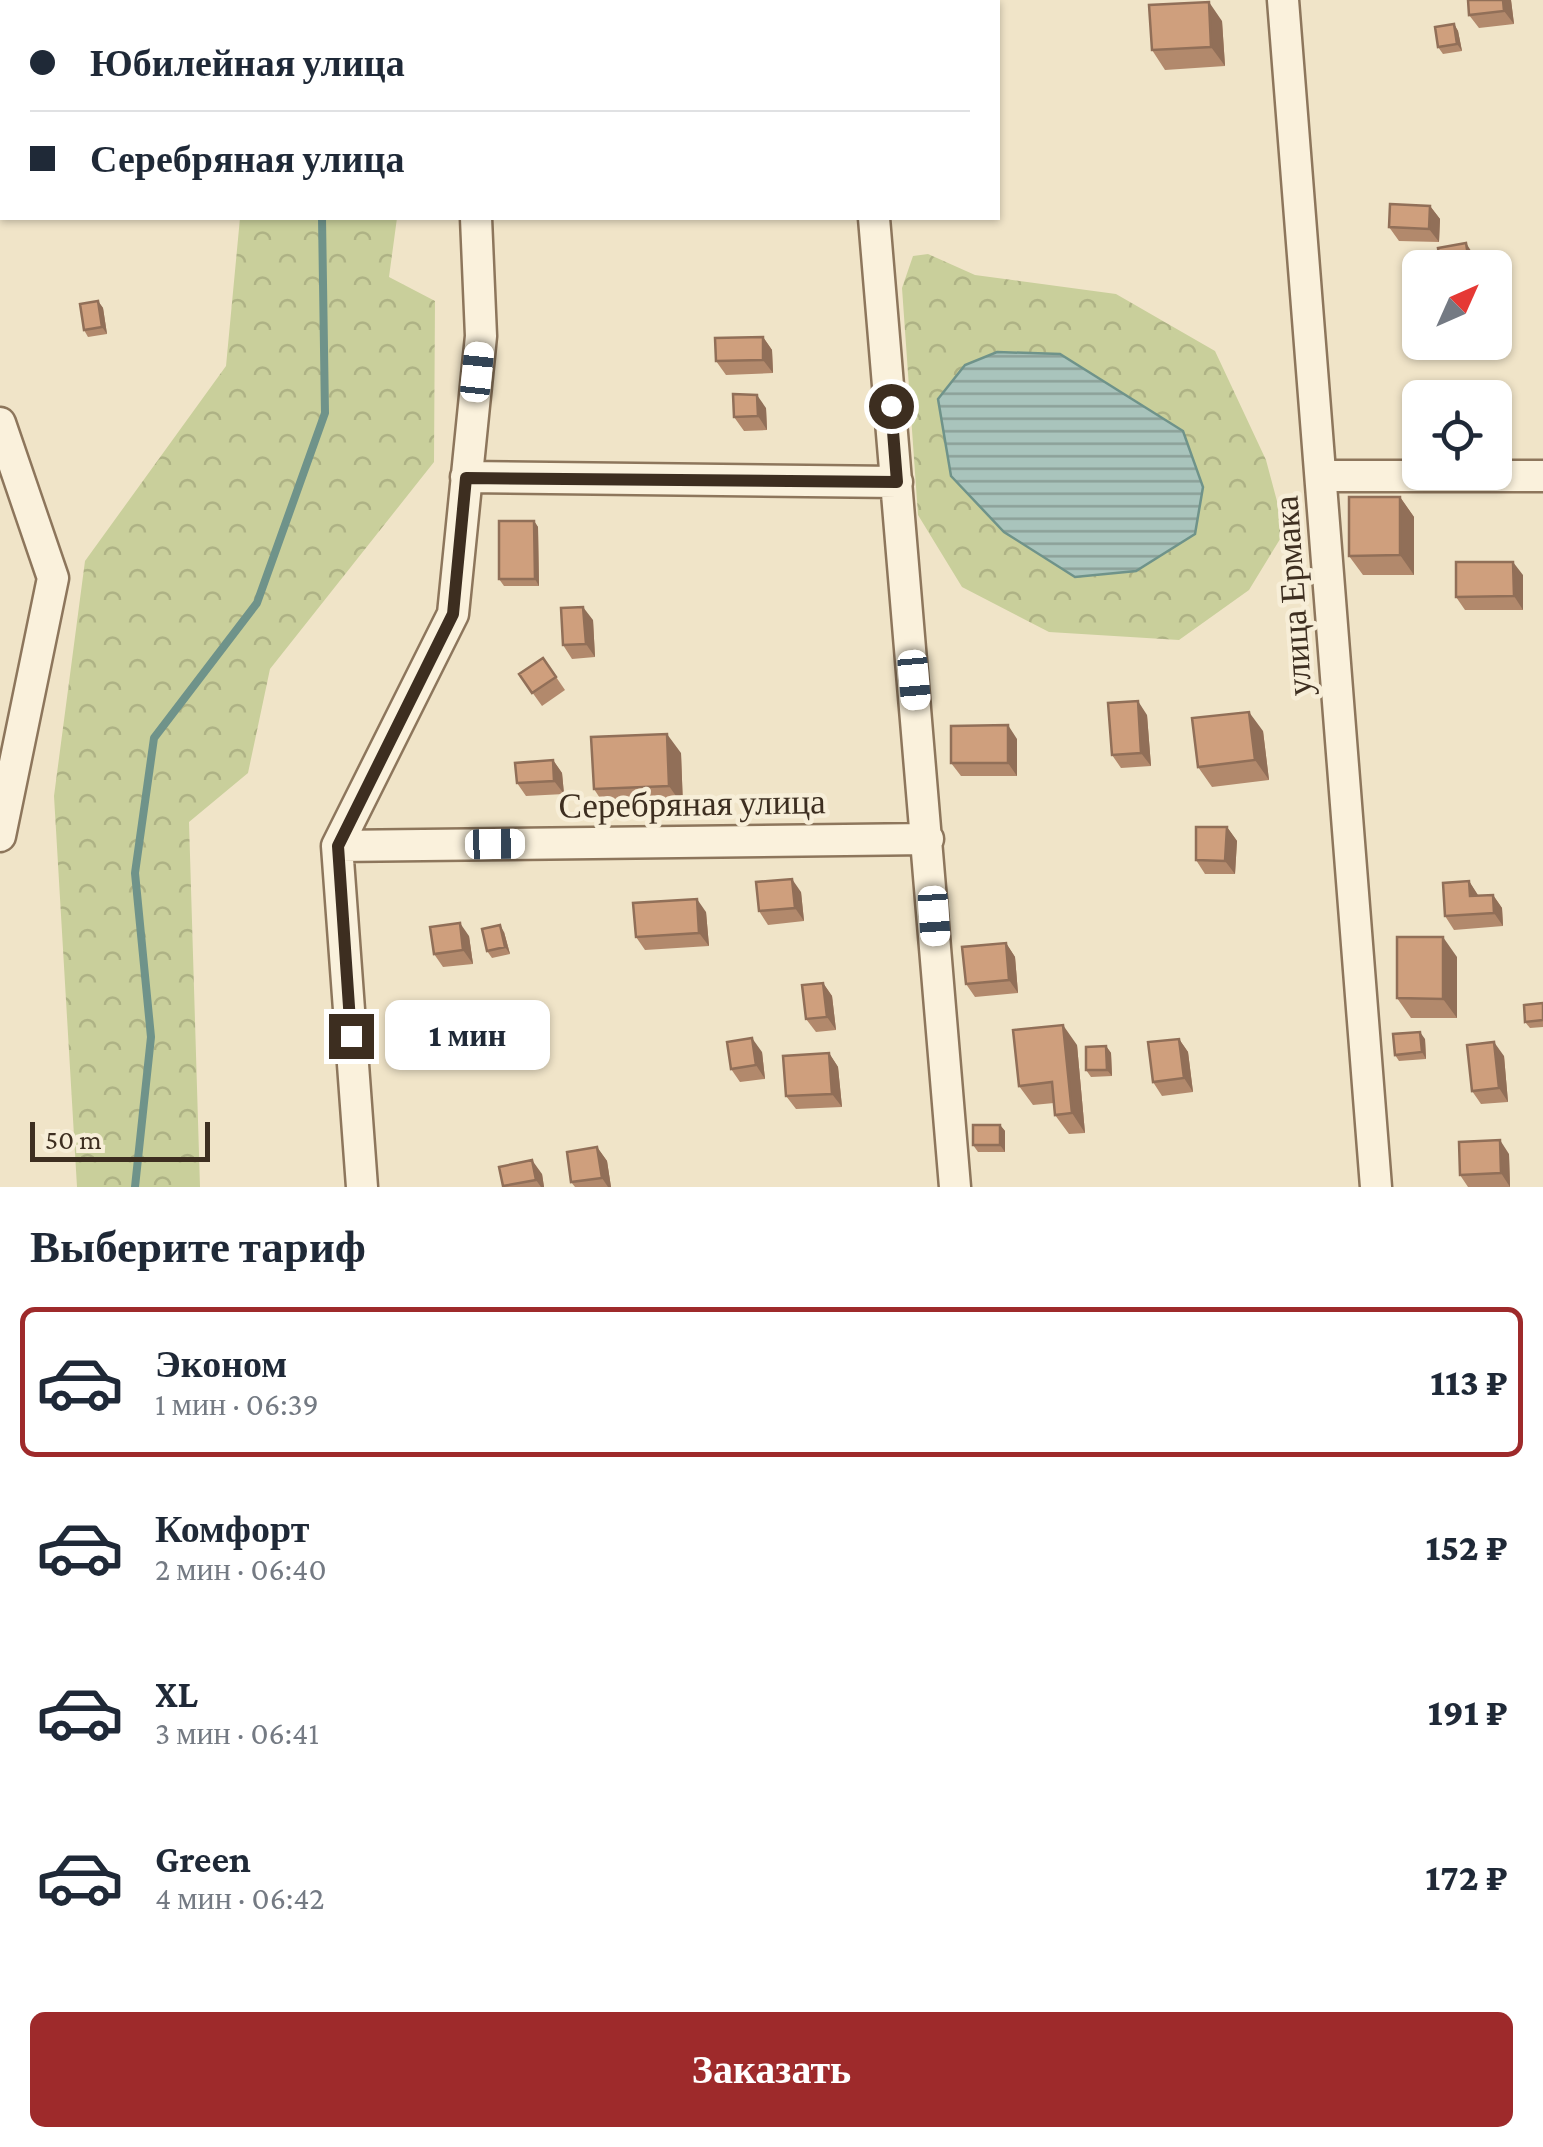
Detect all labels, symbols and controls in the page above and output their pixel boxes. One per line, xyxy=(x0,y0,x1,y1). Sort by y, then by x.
text: Юбилейная улица xyxy=(90,42,405,84)
text: Серебряная улица xyxy=(90,138,404,180)
north arrow xyxy=(1402,250,1512,360)
map controls xyxy=(1402,250,1512,490)
car xyxy=(459,341,495,403)
button: locate xyxy=(1402,380,1512,490)
route start xyxy=(869,384,914,429)
street label: улица Ермака xyxy=(1267,494,1319,698)
car xyxy=(896,649,932,711)
street label: Серебряная улица xyxy=(558,782,826,826)
car xyxy=(465,828,525,860)
car xyxy=(917,885,951,947)
callout: 1 мин xyxy=(386,1001,551,1071)
route end xyxy=(329,1014,374,1059)
text: 1 мин xyxy=(429,1017,506,1053)
scale bar xyxy=(30,1117,210,1162)
text: 50 m xyxy=(45,1124,102,1155)
text: Выберите тариф xyxy=(30,1222,366,1272)
icon: car xyxy=(35,1337,125,1427)
text: Эконом xyxy=(155,1343,287,1385)
text: 113 ₽ xyxy=(1430,1361,1508,1403)
text: 1 мин · 06:39 xyxy=(155,1386,319,1422)
icon: car xyxy=(35,1502,125,1592)
text: Комфорт xyxy=(155,1508,309,1550)
text: 152 ₽ xyxy=(1425,1526,1508,1568)
text: 2 мин · 06:40 xyxy=(155,1551,327,1587)
icon: car xyxy=(35,1667,125,1757)
text: XL xyxy=(155,1673,198,1715)
text: 191 ₽ xyxy=(1428,1691,1508,1733)
text: 3 мин · 06:41 xyxy=(155,1715,319,1751)
icon: car xyxy=(35,1832,125,1922)
text: Green xyxy=(155,1838,251,1880)
text: 172 ₽ xyxy=(1425,1856,1508,1898)
text: 4 мин · 06:42 xyxy=(155,1880,324,1916)
button: Заказать xyxy=(30,2012,1513,2127)

